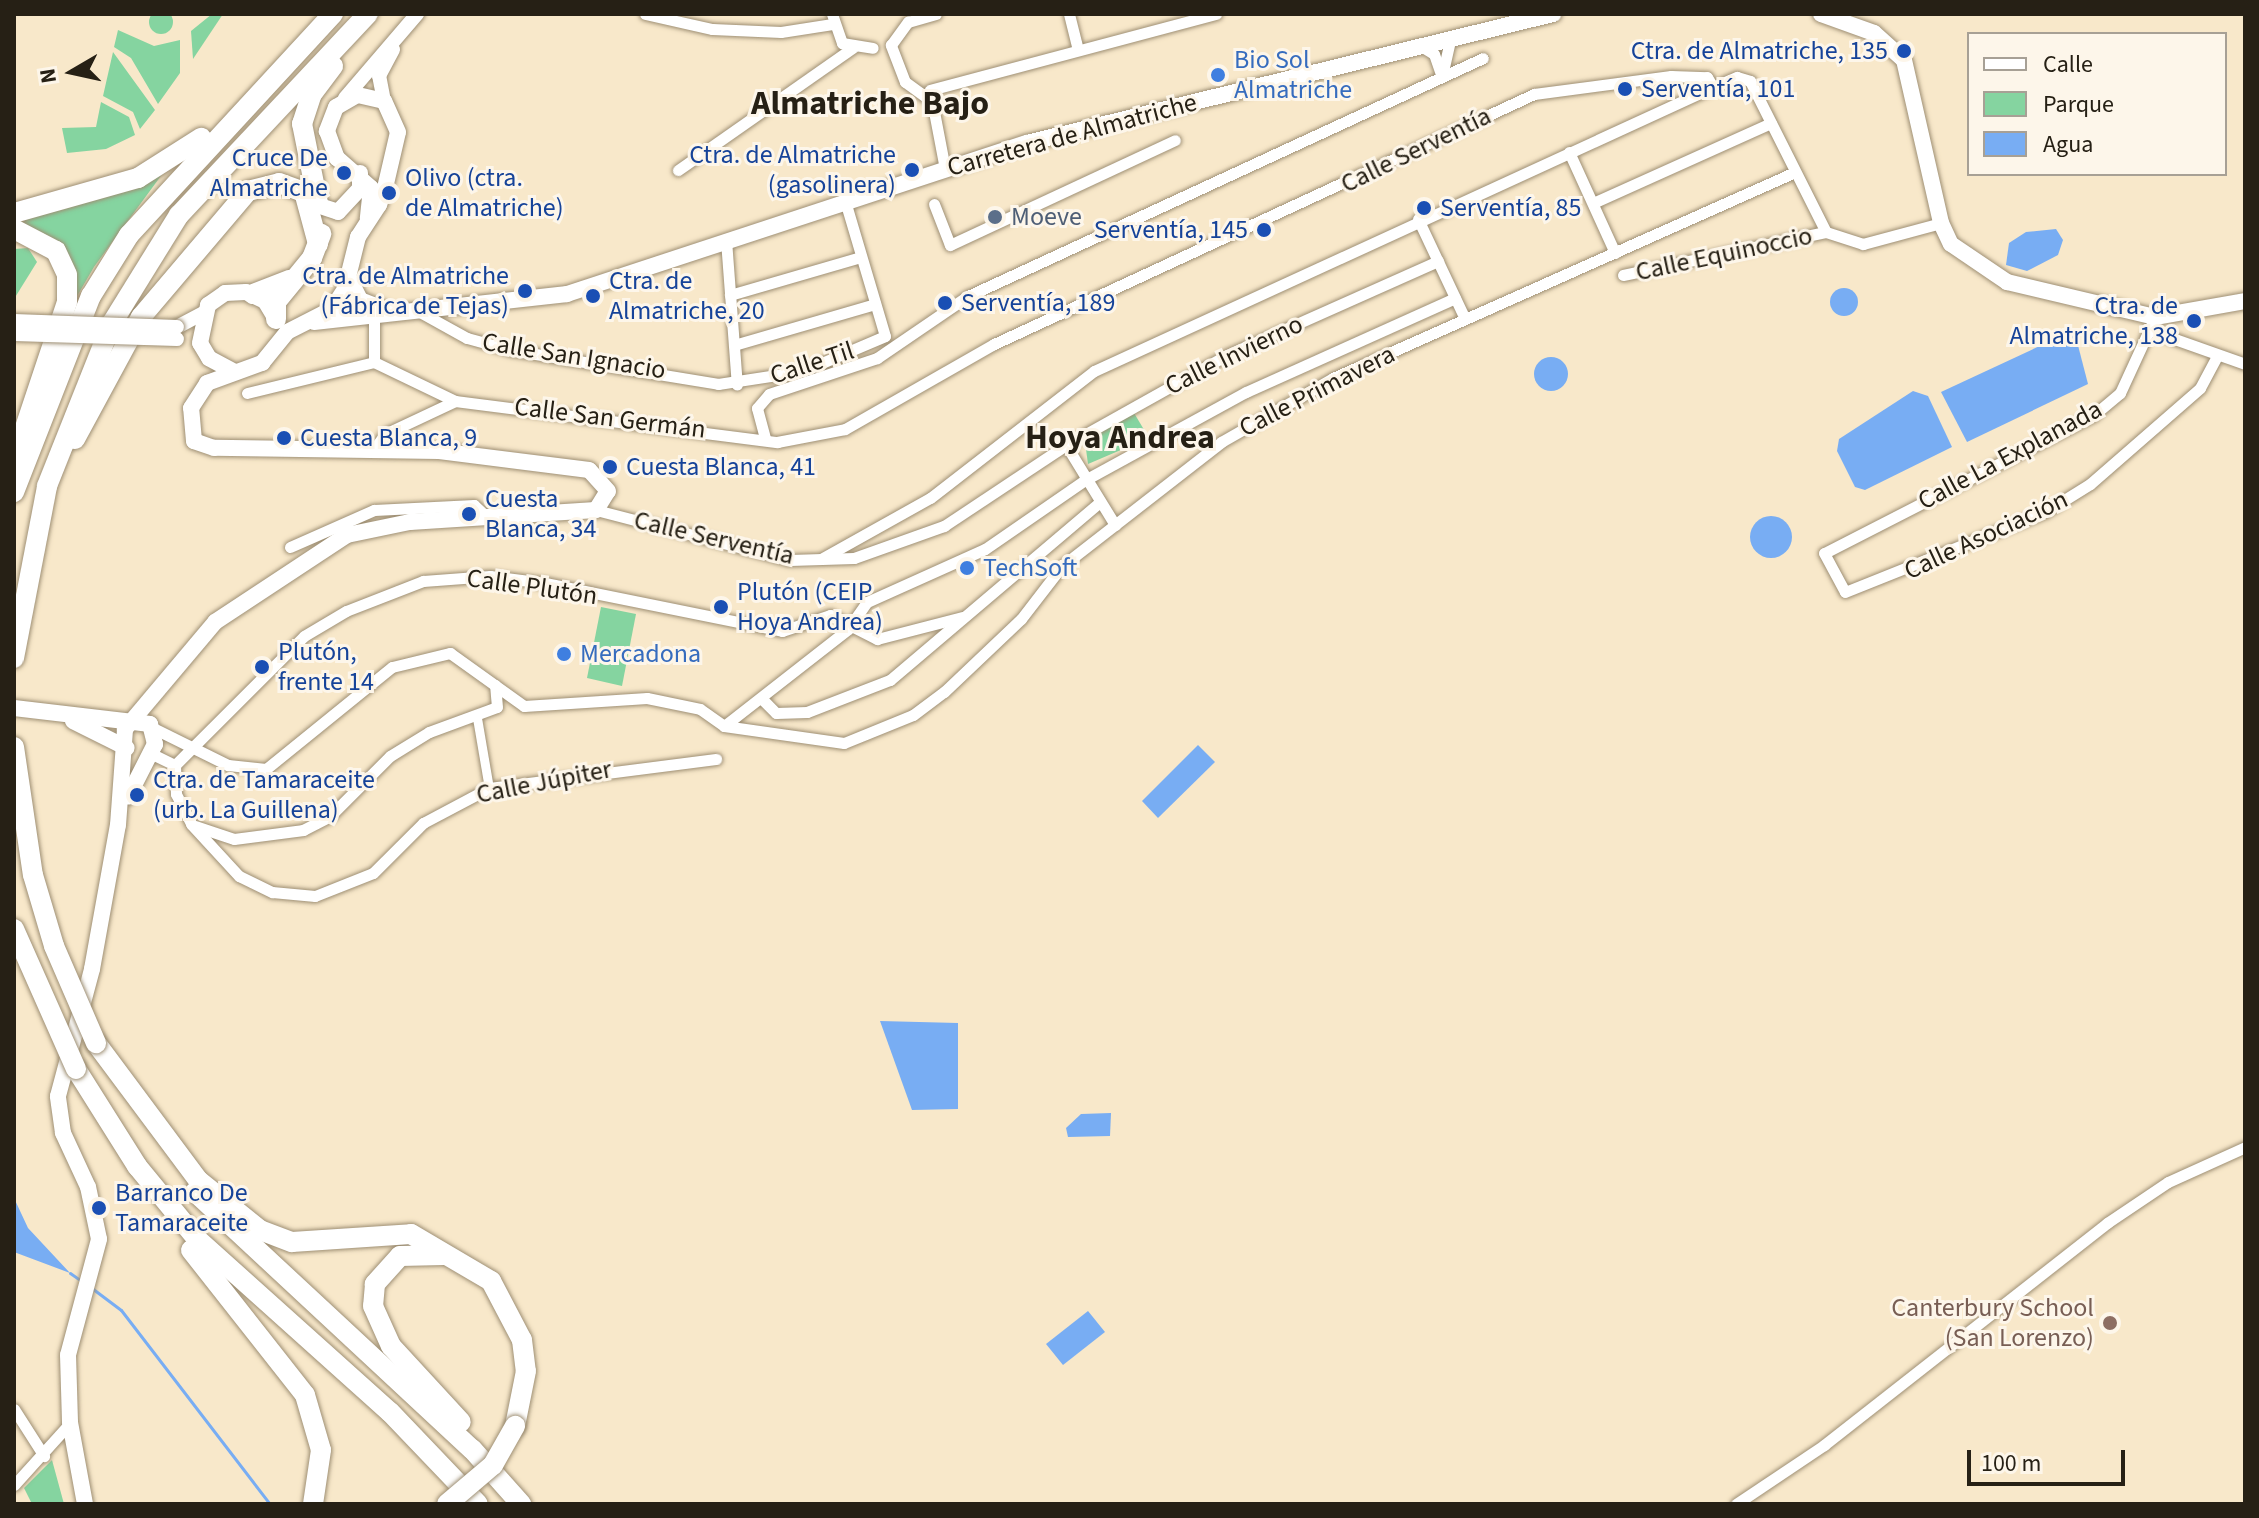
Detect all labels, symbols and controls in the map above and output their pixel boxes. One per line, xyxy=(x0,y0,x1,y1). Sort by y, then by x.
north arrow xyxy=(32,32,112,112)
legend xyxy=(1967,32,2227,176)
place label: Ctra. de Almatriche, 135 xyxy=(1631,35,1888,67)
marker: Ctra. de Almatriche, 135 xyxy=(1895,42,1913,60)
place label: Bio Sol Almatriche xyxy=(1234,44,1352,106)
text: Calle xyxy=(2043,47,2093,82)
text: N xyxy=(31,66,65,85)
marker: Bio Sol Almatriche xyxy=(1209,66,1227,84)
place label: Serventía, 101 xyxy=(1641,73,1795,105)
marker: Serventía, 101 xyxy=(1616,80,1634,98)
district label: Almatriche Bajo xyxy=(751,84,989,124)
street label: Carretera de Almatriche xyxy=(944,87,1200,183)
text: Parque xyxy=(2043,87,2114,122)
street label: Calle Serventía xyxy=(1336,100,1496,200)
text: Agua xyxy=(2043,127,2093,162)
place label: Ctra. de Almatriche (gasolinera) xyxy=(689,139,896,200)
place label: Cruce De Almatriche xyxy=(210,142,328,204)
marker: Ctra. de Almatriche (gasolinera) xyxy=(903,161,921,179)
place label: Olivo (ctra. de Almatriche) xyxy=(405,162,564,224)
marker: Cruce De Almatriche xyxy=(335,164,353,182)
marker: Olivo (ctra. de Almatriche) xyxy=(380,184,398,202)
place label: Serventía, 85 xyxy=(1440,192,1581,224)
marker: Serventía, 85 xyxy=(1415,199,1433,217)
place label: Moeve xyxy=(1011,201,1082,233)
marker: Moeve xyxy=(986,208,1004,226)
place label: Serventía, 145 xyxy=(1094,214,1248,246)
street label: Calle Equinoccio xyxy=(1633,220,1815,288)
marker: Serventía, 145 xyxy=(1255,221,1273,239)
place label: Ctra. de Almatriche (Fábrica de Tejas) xyxy=(302,260,509,322)
place label: Ctra. de Almatriche, 20 xyxy=(609,265,765,326)
marker: Ctra. de Almatriche (Fábrica de Tejas) xyxy=(516,282,534,300)
marker: Ctra. de Almatriche, 20 xyxy=(584,287,602,305)
place label: Serventía, 189 xyxy=(961,287,1115,319)
place label: Ctra. de Almatriche, 138 xyxy=(2009,290,2178,352)
marker: Serventía, 189 xyxy=(936,294,954,312)
street label: Calle Invierno xyxy=(1160,308,1308,402)
marker: Ctra. de Almatriche, 138 xyxy=(2185,312,2203,330)
street label: Calle San Ignacio xyxy=(480,326,668,386)
street label: Calle Til xyxy=(766,335,858,391)
street label: Calle Primavera xyxy=(1234,338,1400,444)
street label: Calle San Germán xyxy=(513,391,707,445)
street label: Calle La Explanada xyxy=(1913,393,2107,517)
district label: Hoya Andrea xyxy=(1025,418,1215,458)
place label: Cuesta Blanca, 9 xyxy=(300,422,477,454)
marker: Cuesta Blanca, 9 xyxy=(275,429,293,447)
place label: Cuesta Blanca, 41 xyxy=(626,451,816,483)
marker: Cuesta Blanca, 41 xyxy=(601,458,619,476)
place label: Cuesta Blanca, 34 xyxy=(485,483,596,544)
street label: Calle Asociación xyxy=(1899,483,2073,587)
street label: Calle Serventía xyxy=(631,504,797,572)
marker: Cuesta Blanca, 34 xyxy=(460,505,478,523)
place label: TechSoft xyxy=(983,552,1077,584)
marker: TechSoft xyxy=(958,559,976,577)
street label: Calle Plutón xyxy=(465,562,599,612)
place label: Plutón (CEIP Hoya Andrea) xyxy=(737,576,883,638)
marker: Plutón (CEIP Hoya Andrea) xyxy=(712,598,730,616)
place label: Plutón, frente 14 xyxy=(278,636,374,698)
place label: Mercadona xyxy=(580,638,701,670)
marker: Mercadona xyxy=(555,645,573,663)
marker: Plutón, frente 14 xyxy=(253,658,271,676)
street label: Calle Júpiter xyxy=(474,754,614,810)
place label: Ctra. de Tamaraceite (urb. La Guillena) xyxy=(153,764,375,826)
marker: Ctra. de Tamaraceite (urb. La Guillena) xyxy=(128,786,146,804)
place label: Barranco De Tamaraceite xyxy=(115,1177,248,1238)
marker: Barranco De Tamaraceite xyxy=(90,1199,108,1217)
place label: Canterbury School (San Lorenzo) xyxy=(1891,1292,2094,1354)
marker: Canterbury School (San Lorenzo) xyxy=(2101,1314,2119,1332)
scale bar xyxy=(1971,1434,2129,1484)
text: 100 m xyxy=(1981,1446,2041,1481)

